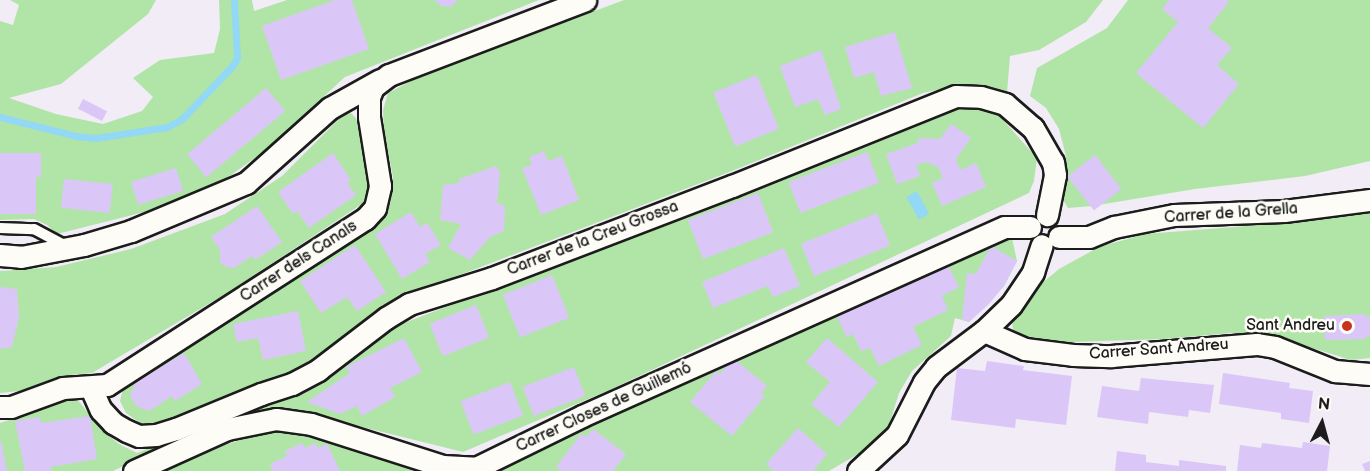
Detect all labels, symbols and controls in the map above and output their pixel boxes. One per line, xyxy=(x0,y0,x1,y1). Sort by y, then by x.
street label: Carrer de la Creu Grossa xyxy=(505,197,681,281)
street label: Carrer de la Grella xyxy=(1163,200,1299,228)
street label: Carrer dels Canals xyxy=(237,217,361,307)
place label: Sant Andreu xyxy=(1246,316,1335,336)
marker: Sant Andreu xyxy=(1340,319,1354,333)
street label: Carrer Sant Andreu xyxy=(1088,336,1230,364)
street label: Carrer Closes de Guillemó xyxy=(513,359,695,457)
north arrow xyxy=(1292,393,1352,453)
text: N xyxy=(1317,395,1331,415)

